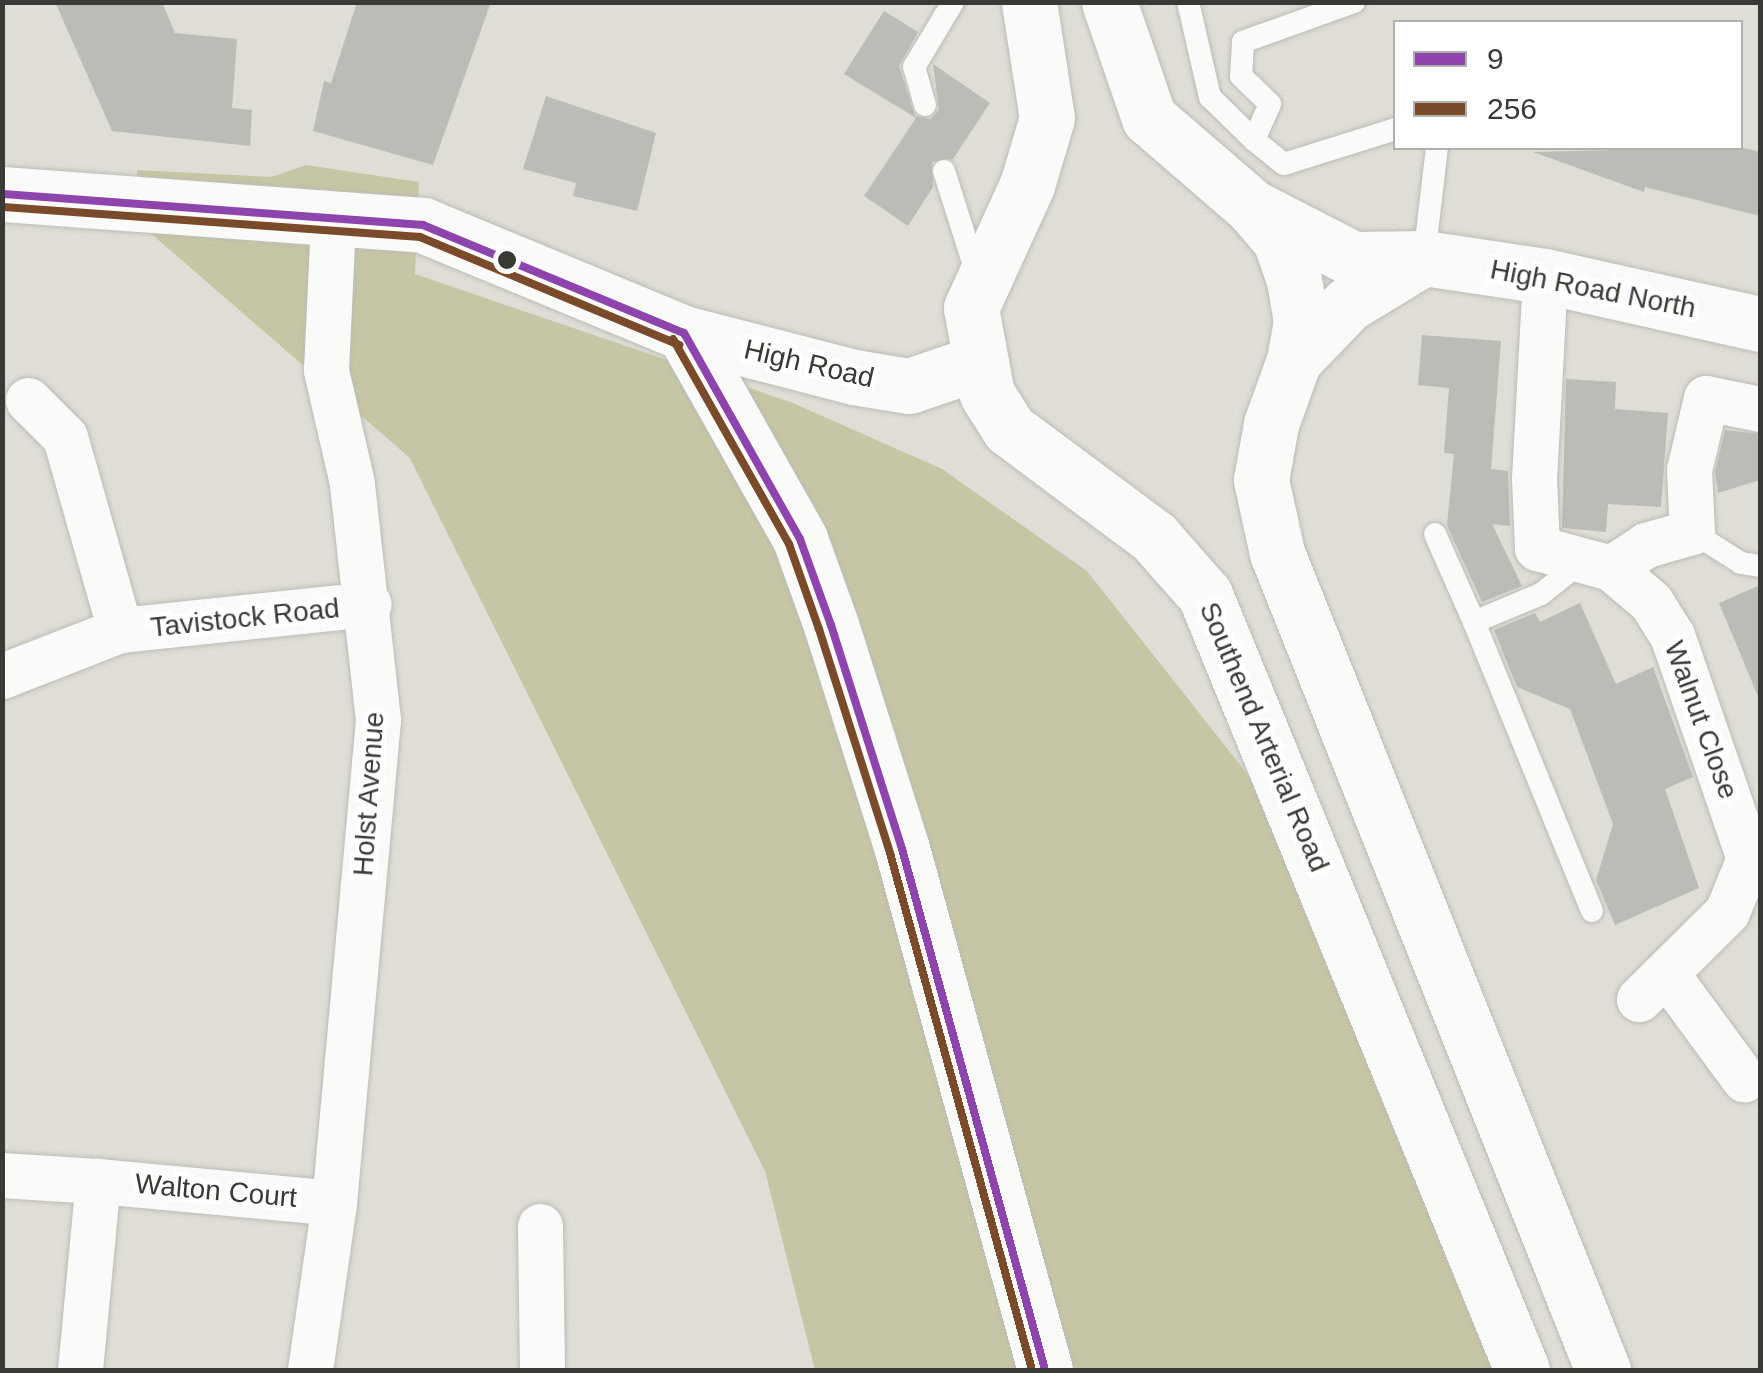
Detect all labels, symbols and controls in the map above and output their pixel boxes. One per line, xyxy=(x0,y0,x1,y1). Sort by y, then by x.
legend xyxy=(1393,20,1743,150)
text: 9 xyxy=(1487,42,1504,75)
text: 256 xyxy=(1487,92,1537,125)
unlabelled marker xyxy=(497,250,517,270)
street label: High Road North xyxy=(1487,253,1699,325)
street label: High Road xyxy=(741,333,877,395)
street label: Tavistock Road xyxy=(149,591,341,645)
street label: Southend Arterial Road xyxy=(1192,596,1336,878)
street label: Walnut Close xyxy=(1657,637,1745,803)
street label: Holst Avenue xyxy=(346,710,392,878)
street label: Walton Court xyxy=(134,1167,298,1215)

